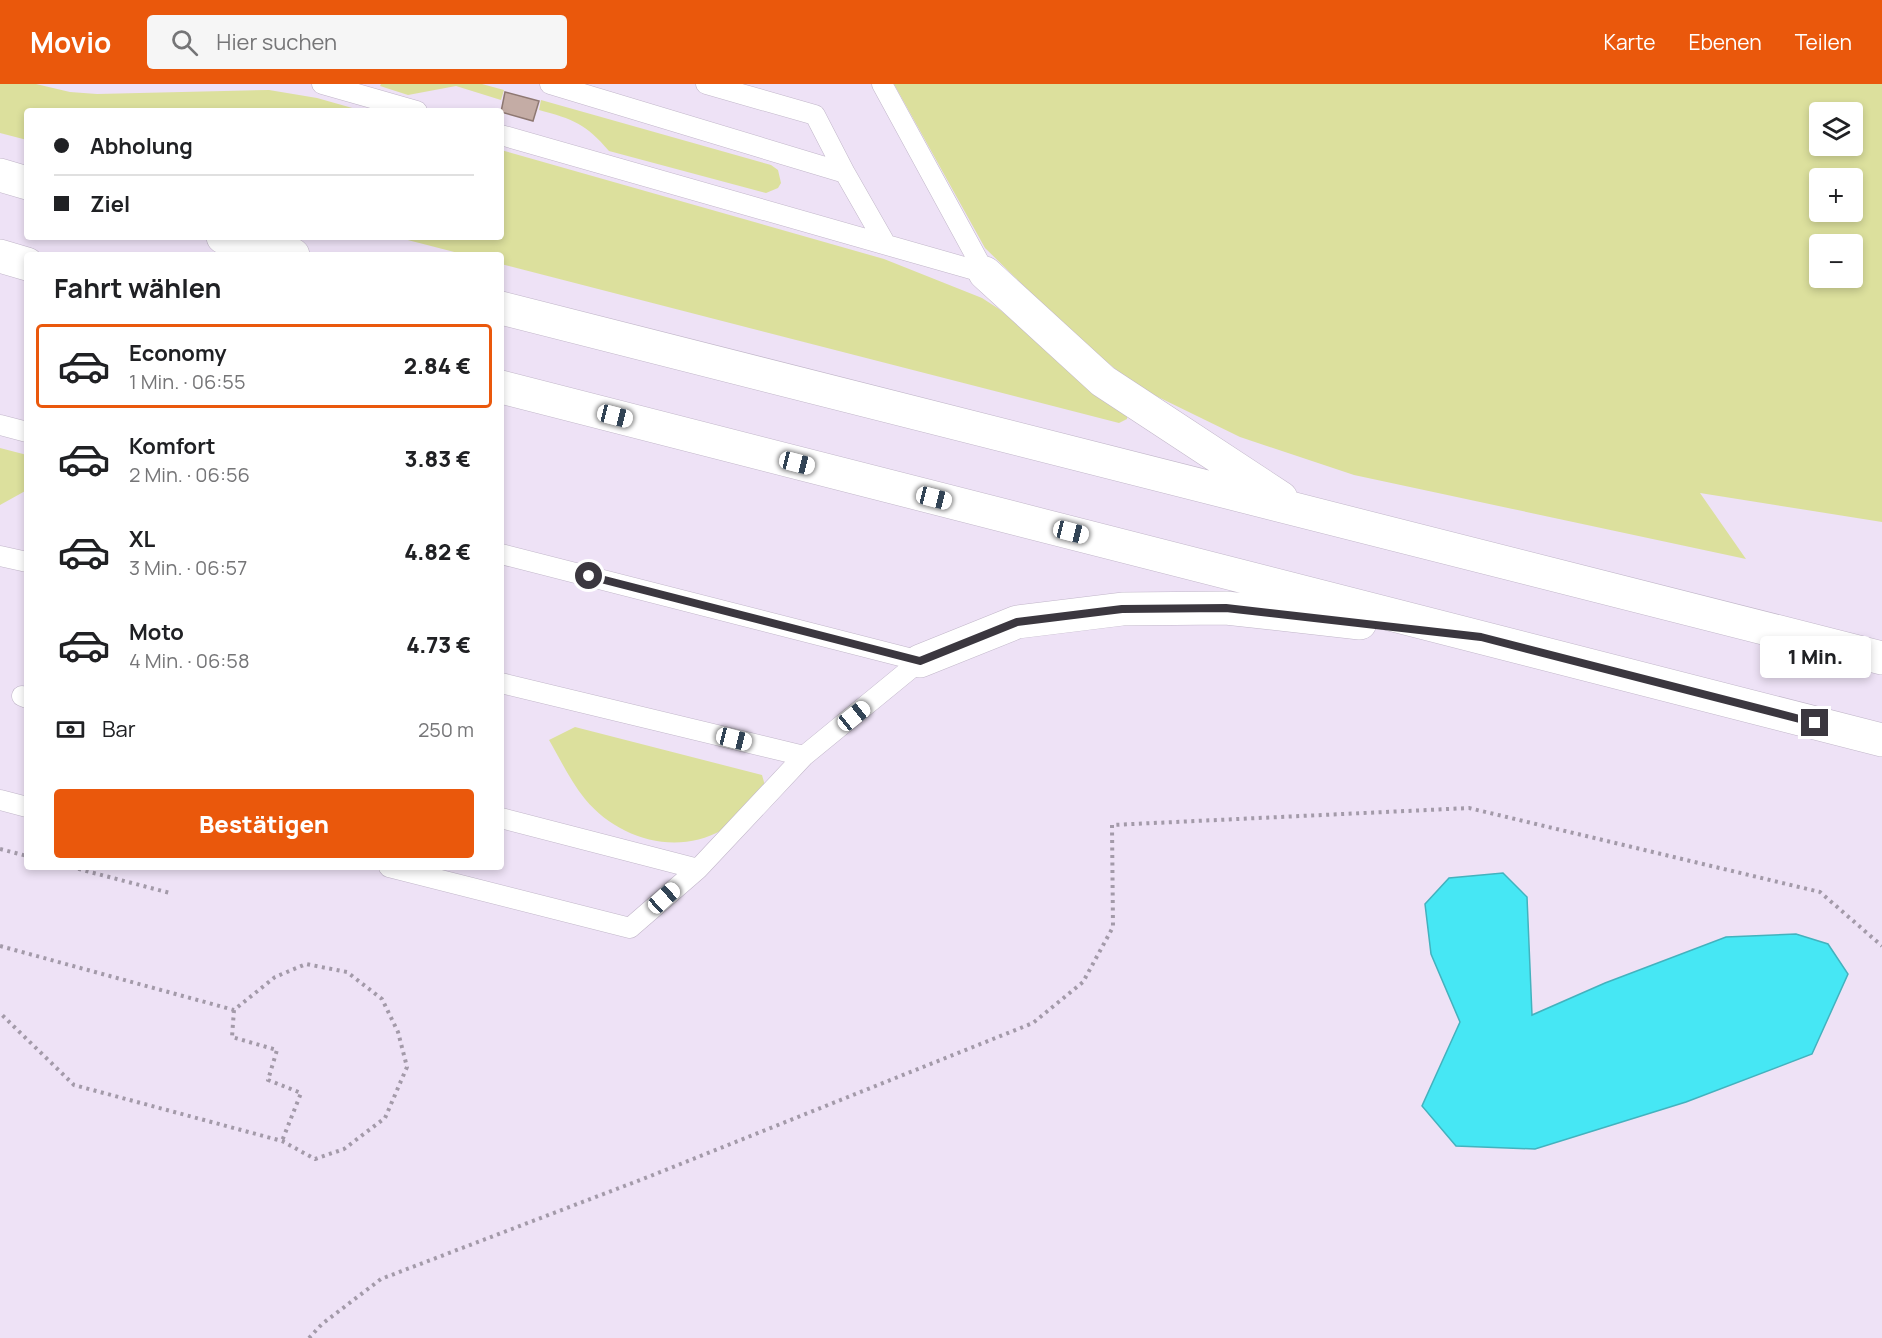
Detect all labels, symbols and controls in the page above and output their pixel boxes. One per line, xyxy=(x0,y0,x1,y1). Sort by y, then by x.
search box xyxy=(147,15,567,69)
text: Movio xyxy=(30,23,111,61)
icon: search xyxy=(168,26,201,59)
text: Hier suchen xyxy=(216,27,337,57)
text: Karte xyxy=(1603,28,1655,56)
text: Ebenen xyxy=(1688,28,1762,56)
text: Teilen xyxy=(1795,28,1852,56)
map controls xyxy=(1809,102,1863,288)
button: layers xyxy=(1809,102,1863,156)
text: Abholung xyxy=(90,131,193,161)
button: + xyxy=(1809,168,1863,222)
text: Ziel xyxy=(90,189,130,219)
button: − xyxy=(1809,234,1863,288)
text: Fahrt wählen xyxy=(54,269,222,306)
text: Economy xyxy=(129,338,227,368)
icon: car xyxy=(57,339,111,393)
text: 2.84 € xyxy=(404,351,471,381)
text: 1 Min. · 06:55 xyxy=(129,368,245,395)
car xyxy=(595,403,635,429)
text: Komfort xyxy=(129,431,216,461)
icon: car xyxy=(57,432,111,486)
text: 3.83 € xyxy=(405,444,471,474)
car xyxy=(777,450,817,476)
text: 2 Min. · 06:56 xyxy=(129,461,250,488)
car xyxy=(914,485,954,511)
car xyxy=(1051,519,1091,545)
text: XL xyxy=(129,524,155,554)
icon: car xyxy=(57,525,111,579)
text: 4.82 € xyxy=(404,537,471,567)
text: 3 Min. · 06:57 xyxy=(129,554,247,581)
route start xyxy=(575,562,602,589)
text: Moto xyxy=(129,617,184,647)
icon: car xyxy=(57,618,111,672)
text: 4.73 € xyxy=(406,630,471,660)
callout: 1 Min. xyxy=(1760,636,1870,678)
text: 1 Min. xyxy=(1788,643,1843,670)
text: 4 Min. · 06:58 xyxy=(129,647,250,674)
car xyxy=(834,698,874,734)
route end xyxy=(1801,709,1828,736)
icon: cash xyxy=(54,713,87,746)
text: Bar xyxy=(102,714,136,744)
text: 250 m xyxy=(418,716,474,743)
car xyxy=(714,726,754,752)
button: Bestätigen xyxy=(54,789,474,858)
car xyxy=(645,879,683,917)

